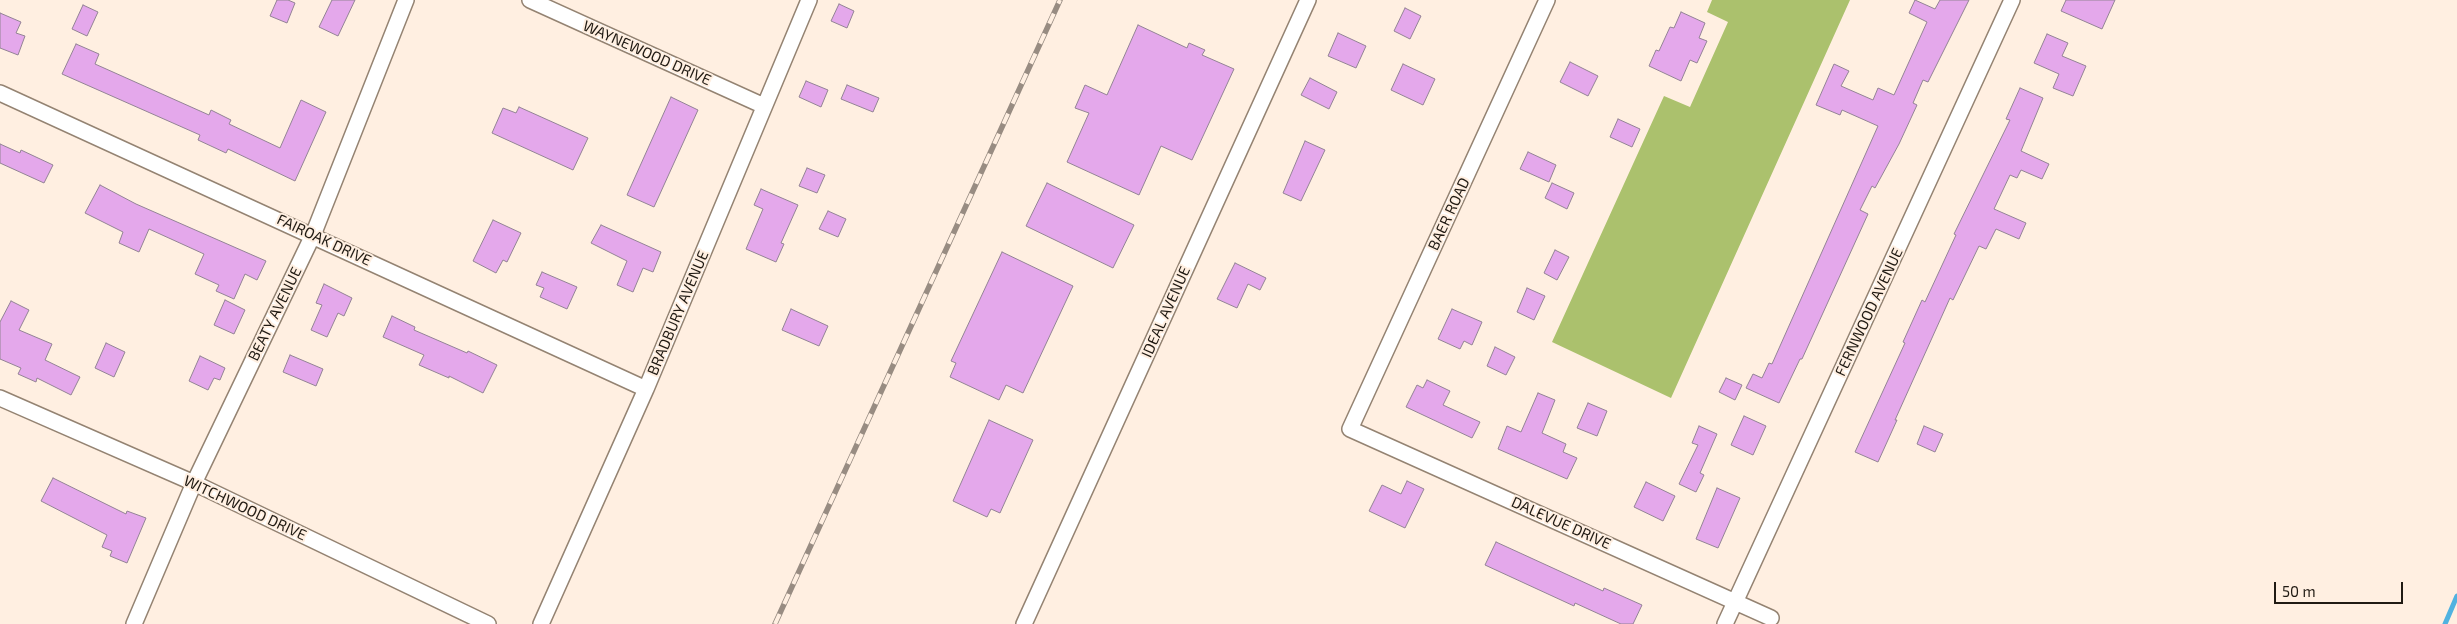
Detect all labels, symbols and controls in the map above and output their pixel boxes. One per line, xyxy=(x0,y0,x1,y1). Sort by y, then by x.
street label: WAYNEWOOD DRIVE xyxy=(580,17,714,89)
street label: BAER ROAD xyxy=(1424,175,1474,253)
street label: FAIROAK DRIVE xyxy=(274,210,374,270)
street label: FERNWOOD AVENUE xyxy=(1831,245,1907,379)
street label: BRADBURY AVENUE xyxy=(644,248,712,378)
street label: BEATY AVENUE xyxy=(245,264,305,364)
street label: IDEAL AVENUE xyxy=(1138,264,1194,360)
street label: WITCHWOOD DRIVE xyxy=(181,472,309,544)
street label: DALEVUE DRIVE xyxy=(1509,493,1613,553)
scale bar xyxy=(2277,572,2406,604)
text: 50 m xyxy=(2282,582,2316,600)

